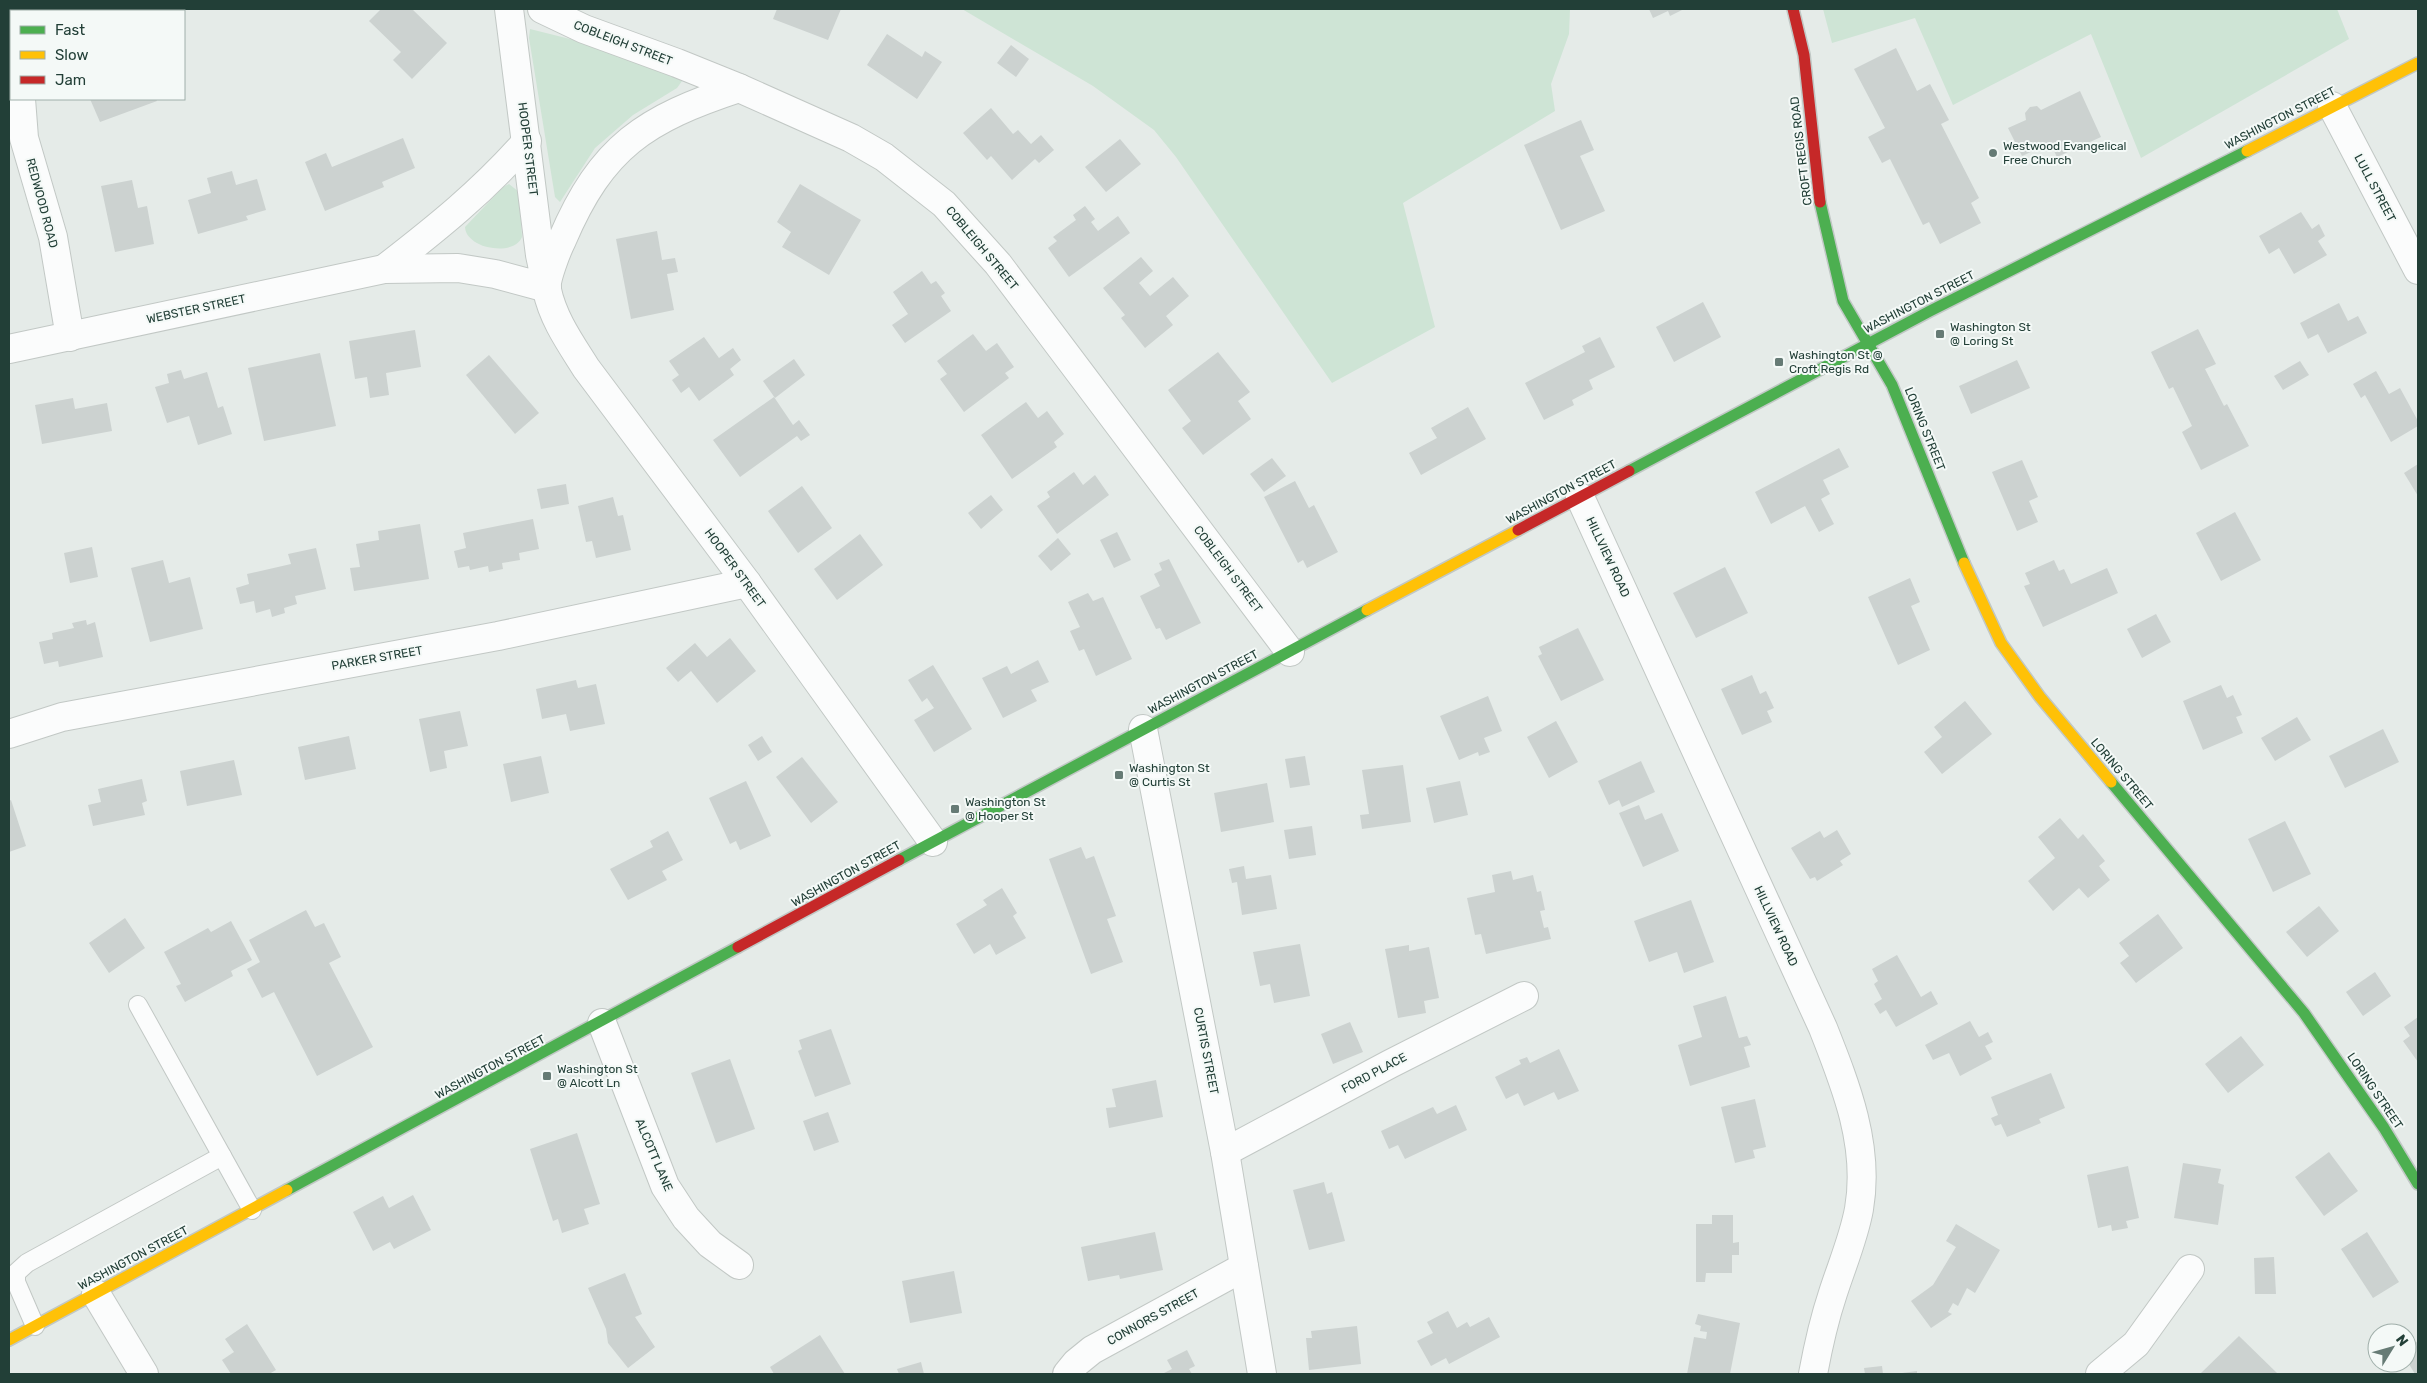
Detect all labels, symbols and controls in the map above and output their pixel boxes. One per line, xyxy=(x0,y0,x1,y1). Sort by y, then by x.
legend xyxy=(10,10,185,100)
street label: COBLEIGH STREET xyxy=(572,18,674,68)
text: Fast xyxy=(55,21,85,39)
text: Slow xyxy=(55,46,88,64)
text: Jam xyxy=(55,71,86,89)
street label: WASHINGTON STREET xyxy=(2222,84,2338,152)
street label: CROFT REGIS ROAD xyxy=(1787,96,1815,206)
street label: HOOPER STREET xyxy=(515,101,541,197)
place label: Westwood Evangelical Free Church xyxy=(2003,139,2127,167)
marker: Westwood Evangelical Free Church xyxy=(1987,147,1999,159)
street label: LULL STREET xyxy=(2351,152,2399,224)
street label: REDWOOD ROAD xyxy=(23,157,61,249)
street label: COBLEIGH STREET xyxy=(943,203,1021,293)
street label: WASHINGTON STREET xyxy=(1861,268,1977,336)
street label: WEBSTER STREET xyxy=(145,292,247,326)
place label: Washington St @ Loring St xyxy=(1950,320,2031,348)
marker: Washington St @ Loring St xyxy=(1934,328,1946,340)
place label: Washington St @ Croft Regis Rd xyxy=(1789,348,1883,376)
marker: Washington St @ Croft Regis Rd xyxy=(1773,356,1785,368)
street label: LORING STREET xyxy=(1902,385,1948,473)
street label: WASHINGTON STREET xyxy=(1504,457,1619,527)
street label: HILLVIEW ROAD xyxy=(1583,515,1633,599)
street label: COBLEIGH STREET xyxy=(1191,523,1265,615)
street label: HOOPER STREET xyxy=(702,526,768,610)
street label: PARKER STREET xyxy=(330,643,424,673)
street label: WASHINGTON STREET xyxy=(1146,647,1261,717)
street label: LORING STREET xyxy=(2088,735,2156,813)
place label: Washington St @ Curtis St xyxy=(1129,761,1210,789)
marker: Washington St @ Curtis St xyxy=(1113,769,1125,781)
place label: Washington St @ Hooper St xyxy=(965,795,1046,823)
marker: Washington St @ Hooper St xyxy=(949,803,961,815)
street label: WASHINGTON STREET xyxy=(789,838,903,910)
street label: HILLVIEW ROAD xyxy=(1751,884,1801,968)
street label: CURTIS STREET xyxy=(1191,1006,1221,1096)
street label: WASHINGTON STREET xyxy=(433,1032,548,1102)
street label: FORD PLACE xyxy=(1339,1050,1409,1096)
street label: LORING STREET xyxy=(2344,1050,2406,1132)
place label: Washington St @ Alcott Ln xyxy=(557,1062,638,1090)
marker: Washington St @ Alcott Ln xyxy=(541,1070,553,1082)
street label: ALCOTT LANE xyxy=(632,1117,676,1193)
street label: WASHINGTON STREET xyxy=(76,1223,191,1293)
street label: CONNORS STREET xyxy=(1105,1286,1201,1348)
north arrow xyxy=(2367,1323,2417,1373)
text: N xyxy=(2392,1331,2412,1350)

